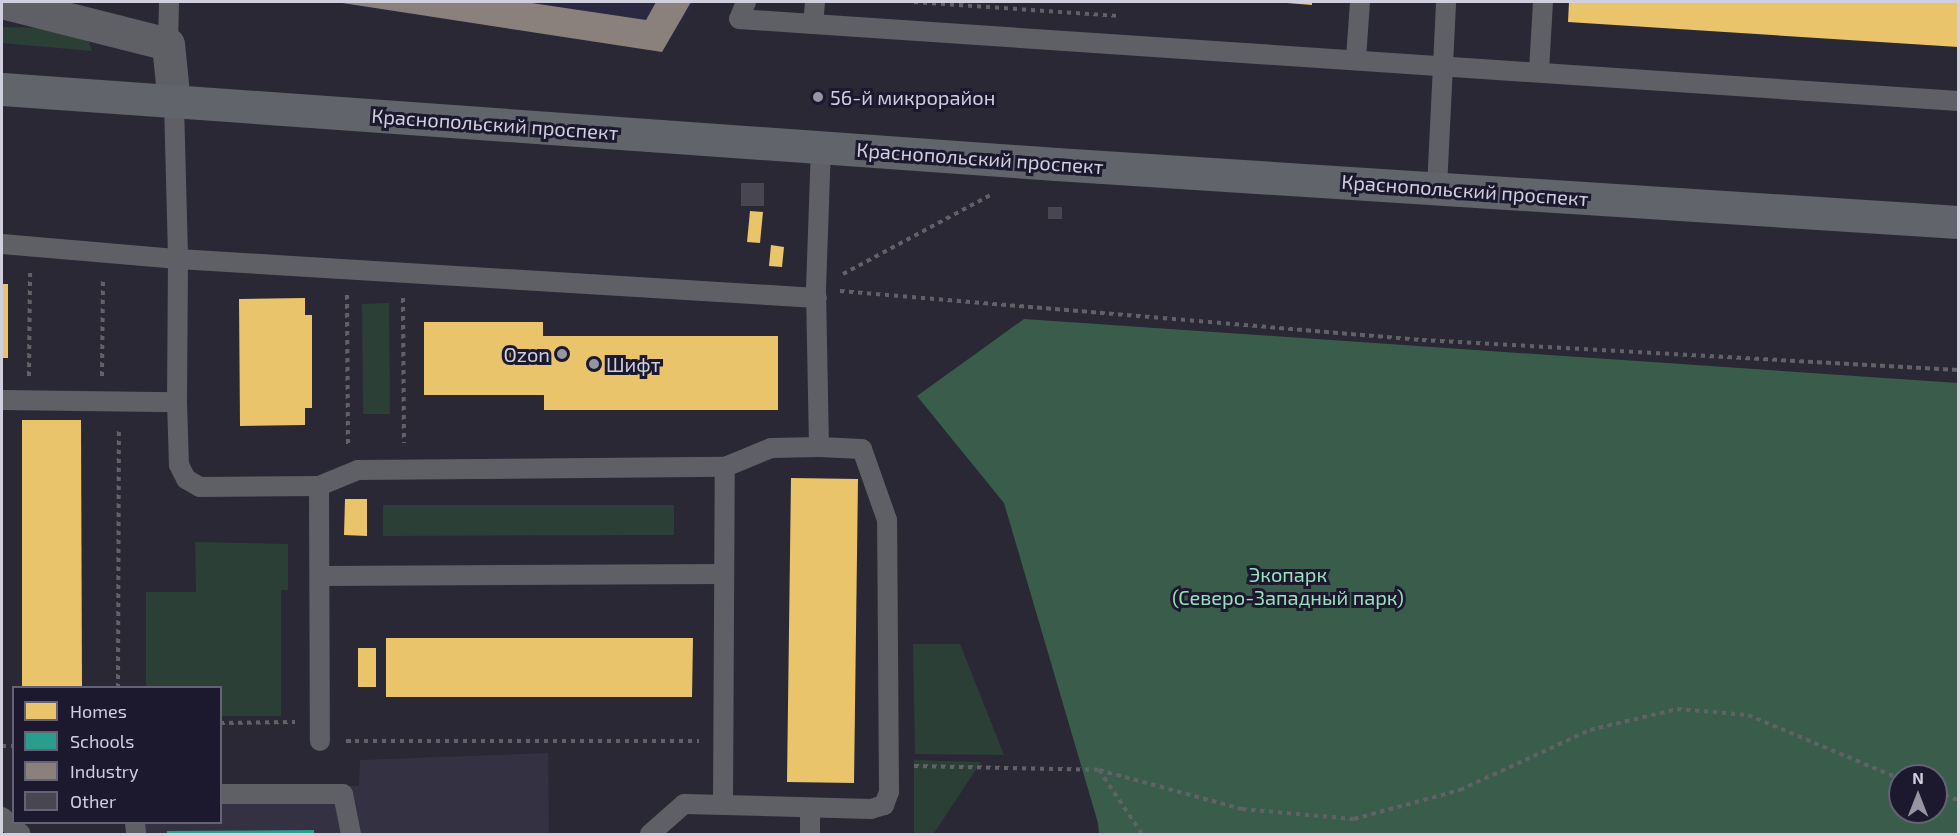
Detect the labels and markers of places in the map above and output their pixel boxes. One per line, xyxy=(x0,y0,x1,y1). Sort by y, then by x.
place label: 56-й микрорайон xyxy=(830,85,995,109)
marker: 56-й микрорайон xyxy=(811,90,825,104)
place label: Ozon xyxy=(503,342,550,366)
marker: Ozon xyxy=(555,347,569,361)
place label: Шифт xyxy=(606,352,660,376)
marker: Шифт xyxy=(587,357,601,371)

